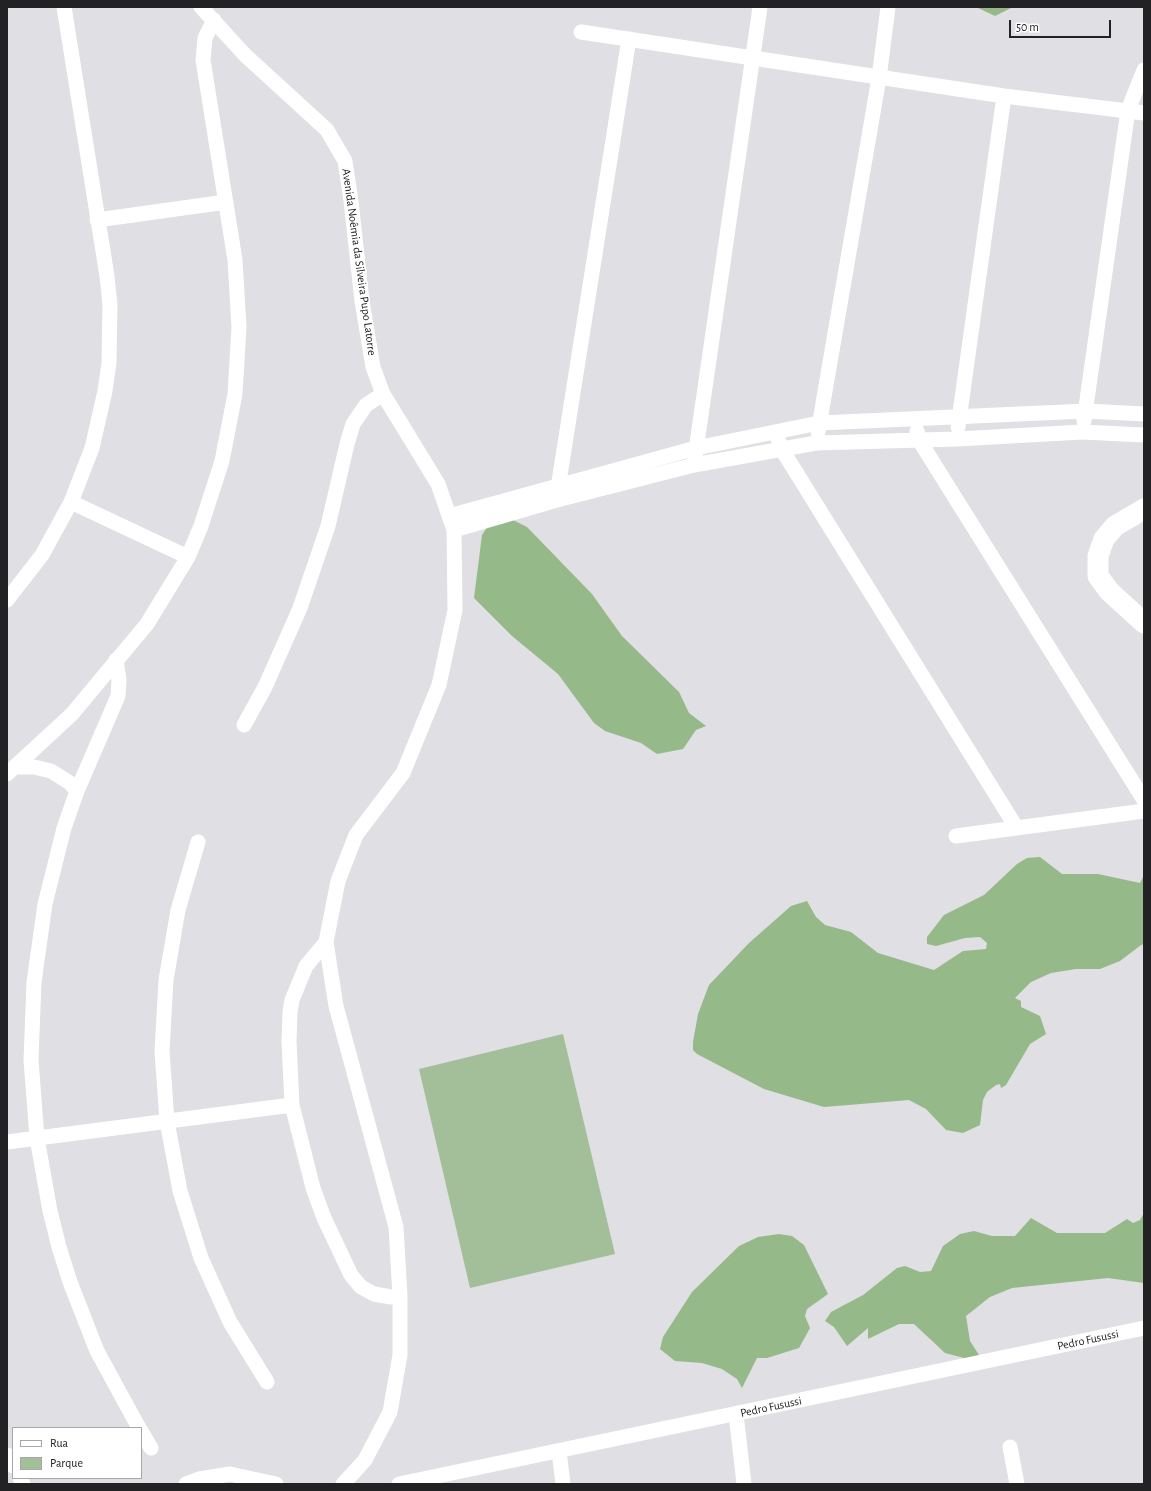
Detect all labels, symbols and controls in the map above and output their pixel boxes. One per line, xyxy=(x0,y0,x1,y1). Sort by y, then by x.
scale bar xyxy=(1011,12,1113,38)
text: 50 m xyxy=(1016,21,1039,33)
street label: Avenida Noêmia da Silveira Pupo Latorre xyxy=(339,168,379,356)
street label: Pedro Fusussi xyxy=(1056,1326,1120,1354)
street label: Pedro Fusussi xyxy=(739,1393,803,1421)
legend xyxy=(12,1427,142,1479)
text: Rua xyxy=(50,1437,68,1449)
text: Parque xyxy=(50,1457,83,1469)

